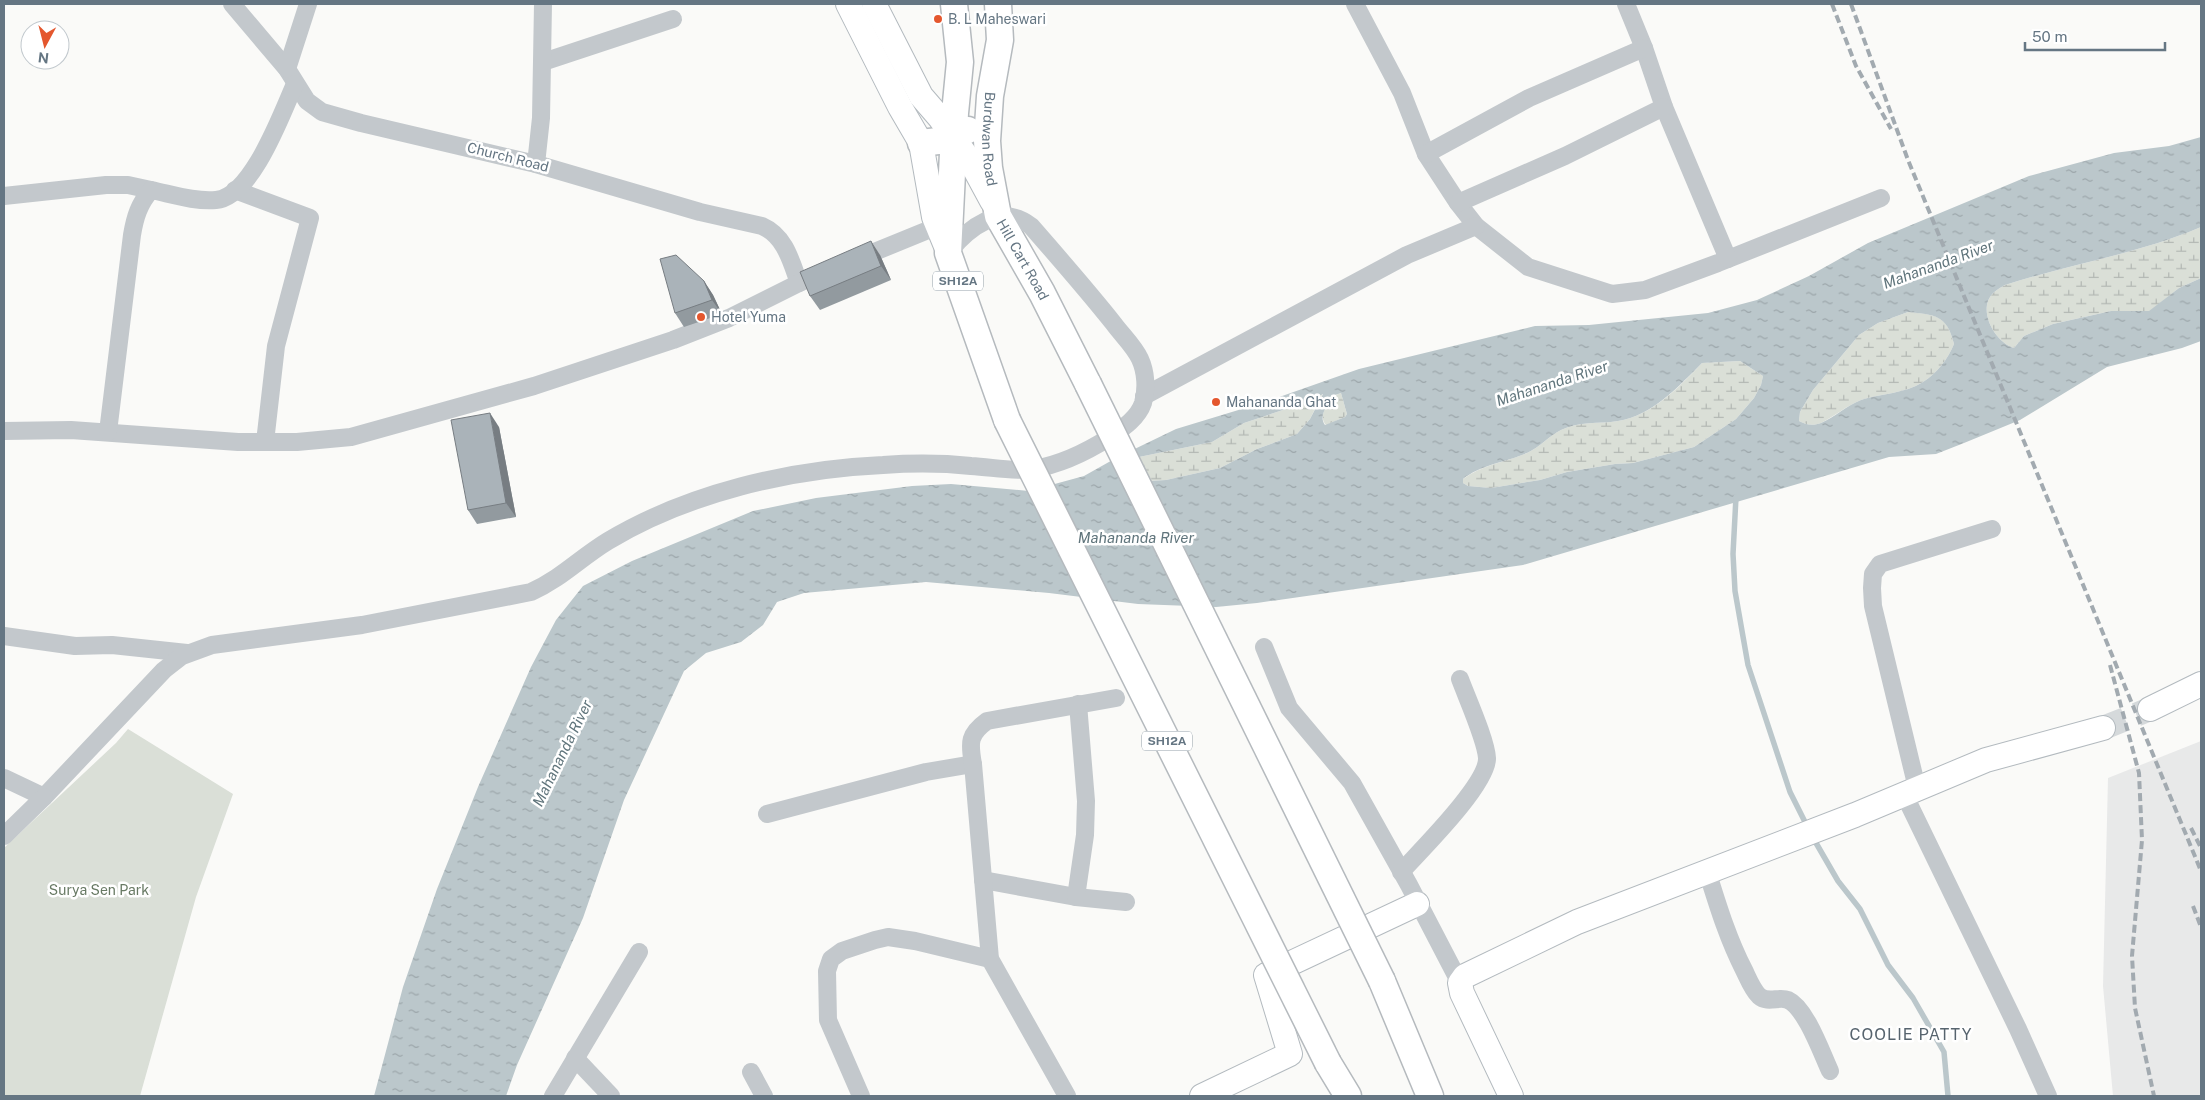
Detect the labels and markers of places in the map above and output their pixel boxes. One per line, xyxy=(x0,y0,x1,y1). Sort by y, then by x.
place label: B. L Maheswari xyxy=(948,11,1046,27)
marker: B. L Maheswari xyxy=(932,13,944,25)
place label: Hotel Yuma xyxy=(711,309,786,325)
marker: Hotel Yuma xyxy=(695,311,707,323)
place label: Mahananda Ghat xyxy=(1226,394,1336,410)
marker: Mahananda Ghat xyxy=(1210,396,1222,408)

